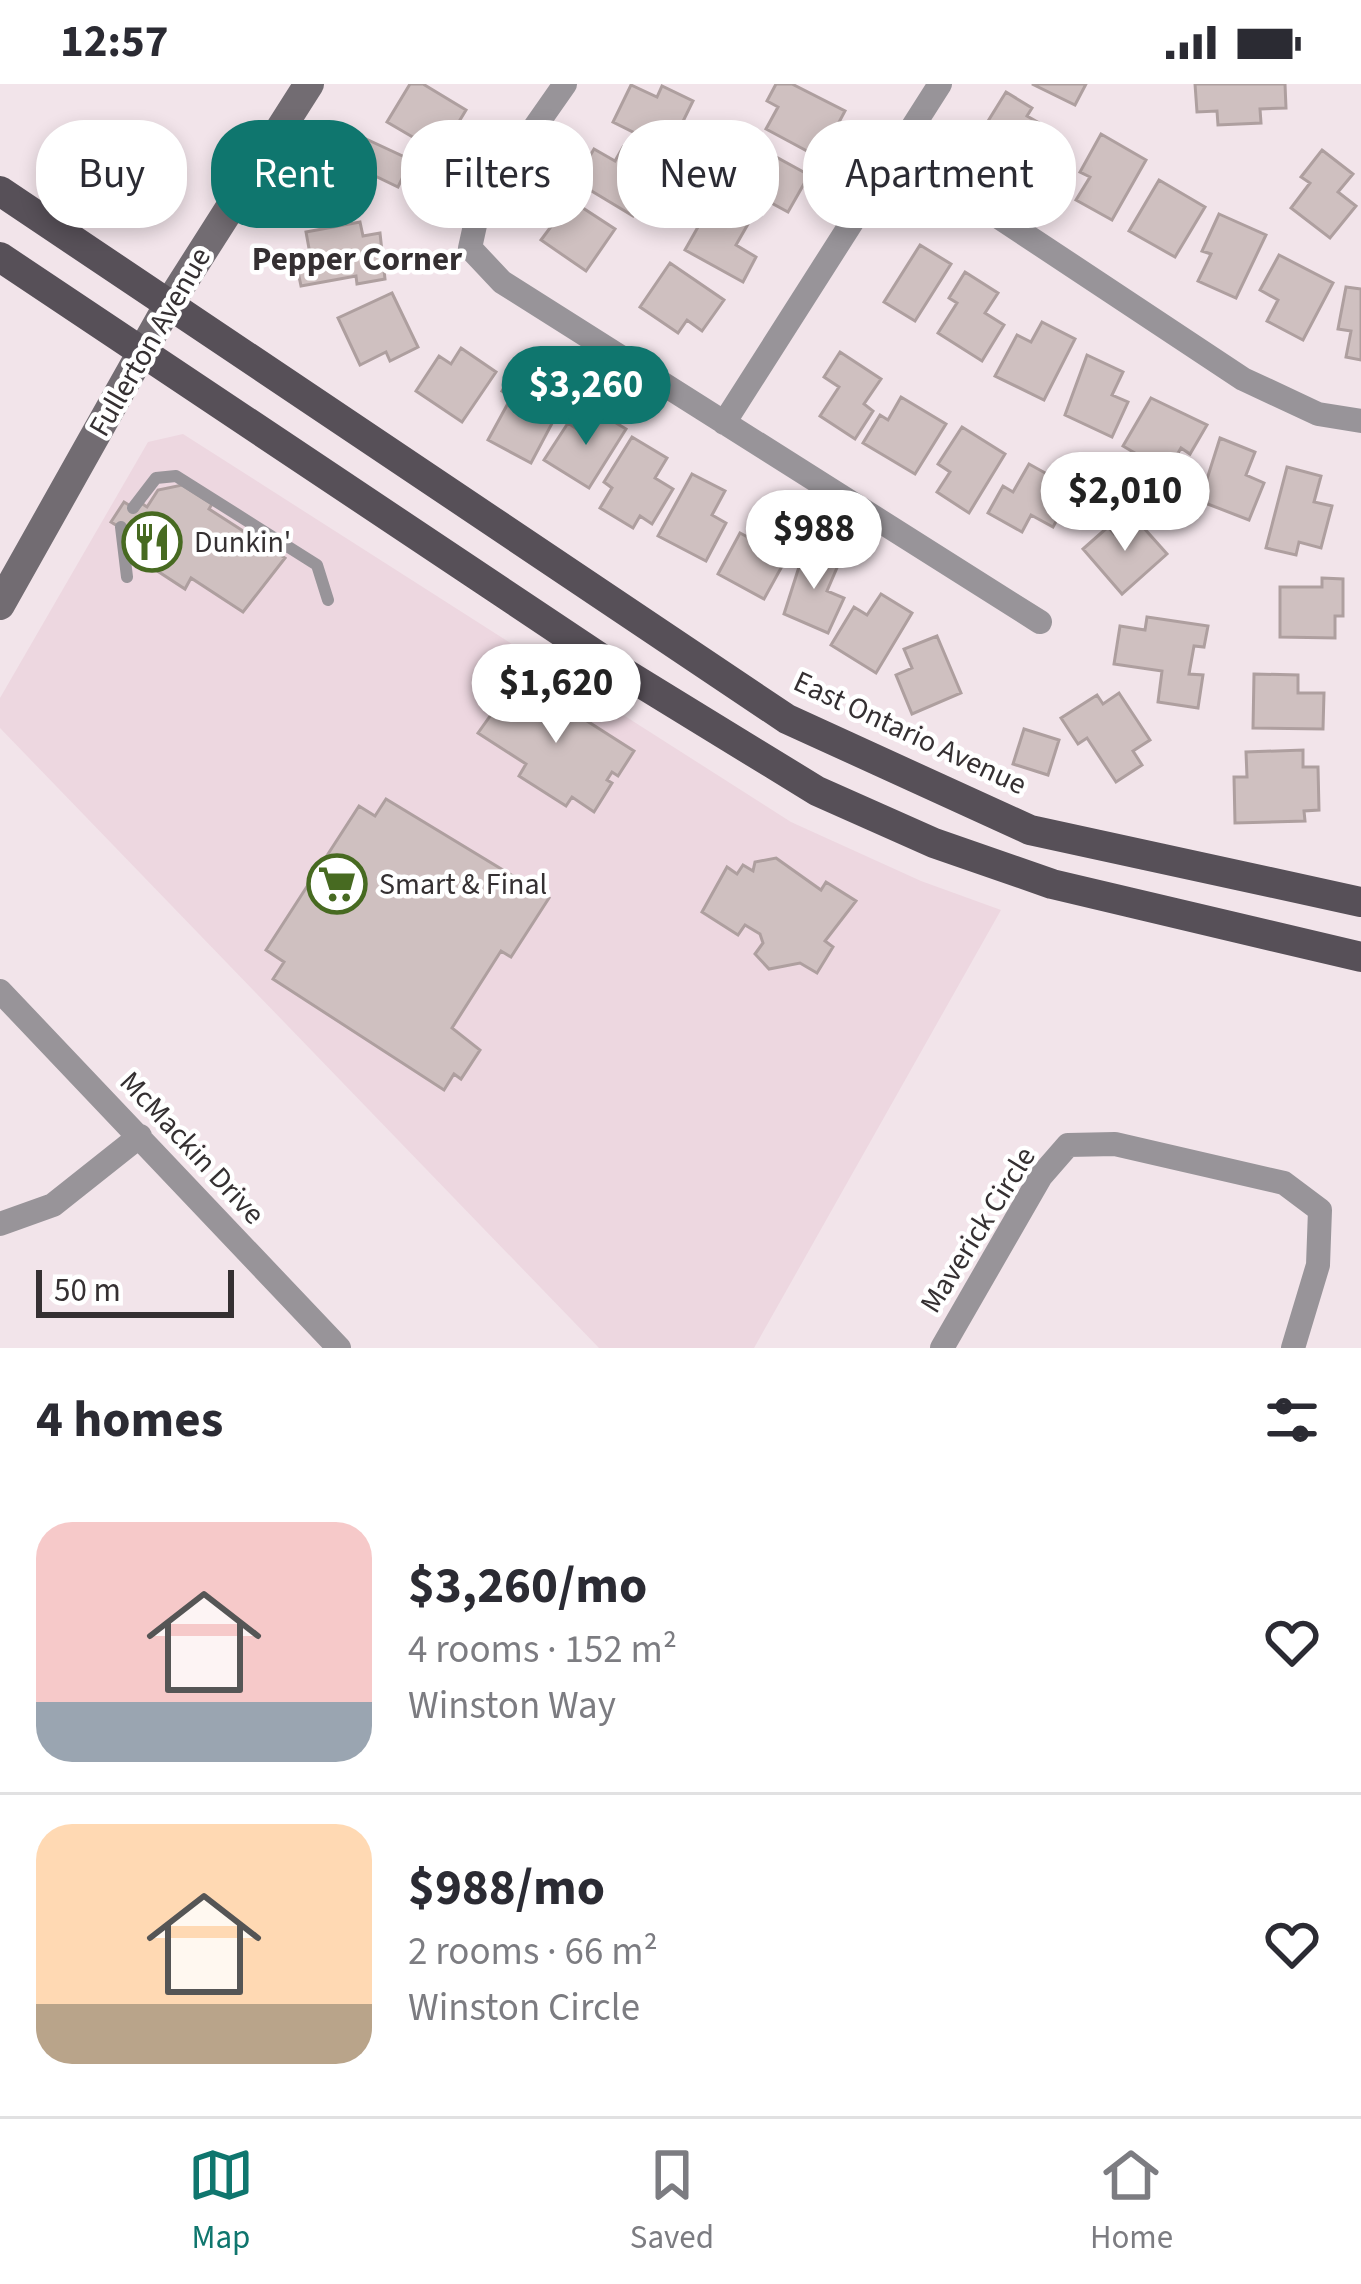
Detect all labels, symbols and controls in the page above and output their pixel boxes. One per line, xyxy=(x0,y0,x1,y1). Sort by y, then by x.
text: 12:57 xyxy=(60,10,169,74)
chip: Buy xyxy=(36,120,187,228)
chip: Rent xyxy=(211,120,377,228)
chip: Filters xyxy=(401,120,593,228)
chip: New xyxy=(617,120,779,228)
chip: Apartment xyxy=(803,120,1076,228)
district label: Pepper Corner xyxy=(252,236,463,283)
street label: Fullerton Avenue xyxy=(78,239,222,445)
pin: $3,260 xyxy=(488,346,684,448)
text: $3,260 xyxy=(529,357,643,413)
pin: $2,010 xyxy=(1027,452,1223,554)
text: $2,010 xyxy=(1068,463,1182,519)
pin: $988 xyxy=(743,490,885,592)
text: $988 xyxy=(773,501,855,557)
restaurant icon: Dunkin' xyxy=(121,511,183,573)
place label: Dunkin' xyxy=(194,521,291,564)
pin: $1,620 xyxy=(458,644,654,746)
text: $1,620 xyxy=(499,655,613,711)
street label: East Ontario Avenue xyxy=(786,660,1034,806)
supermarket icon: Smart & Final xyxy=(306,853,368,915)
place label: Smart & Final xyxy=(379,863,547,906)
street label: McMackin Drive xyxy=(110,1062,274,1234)
street label: Maverick Circle xyxy=(910,1139,1046,1321)
scale bar xyxy=(36,1264,234,1317)
text: 50 m xyxy=(54,1267,121,1314)
text: 4 homes xyxy=(36,1384,223,1456)
icon: filters xyxy=(1259,1387,1325,1453)
text: $3,260/mo xyxy=(408,1550,647,1622)
icon: home xyxy=(132,1570,276,1714)
icon: heart xyxy=(1259,1609,1325,1675)
text: 4 rooms · 152 m² xyxy=(408,1622,677,1678)
text: Winston Way xyxy=(408,1678,616,1734)
text: $988/mo xyxy=(408,1852,605,1924)
icon: home xyxy=(132,1872,276,2016)
icon: heart xyxy=(1259,1911,1325,1977)
text: 2 rooms · 66 m² xyxy=(408,1924,658,1980)
text: Winston Circle xyxy=(408,1980,640,2036)
tab: Map xyxy=(188,2142,254,2261)
tab: Saved xyxy=(630,2142,714,2261)
tab: Home xyxy=(1090,2142,1173,2261)

